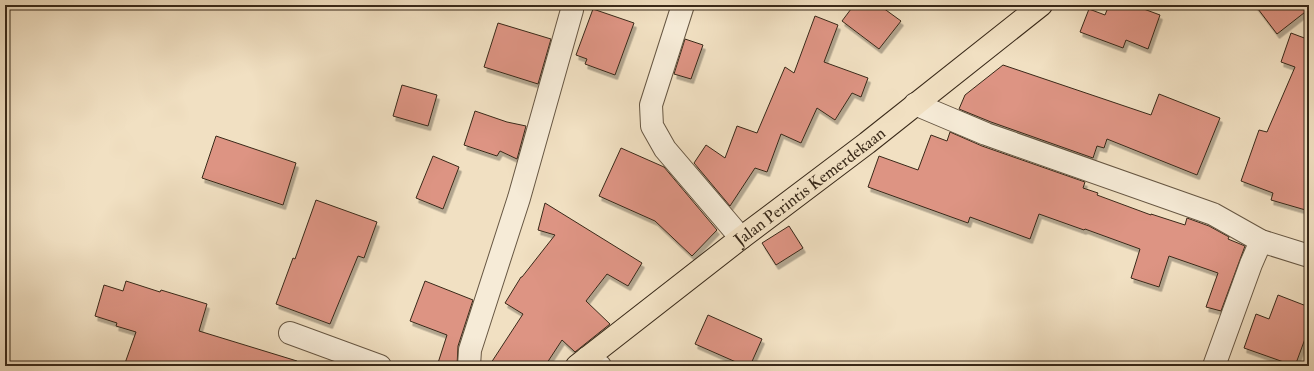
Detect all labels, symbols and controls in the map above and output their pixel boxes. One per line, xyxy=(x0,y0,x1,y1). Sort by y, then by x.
street label: Jalan Perintis Kemerdekaan xyxy=(729,122,890,252)

